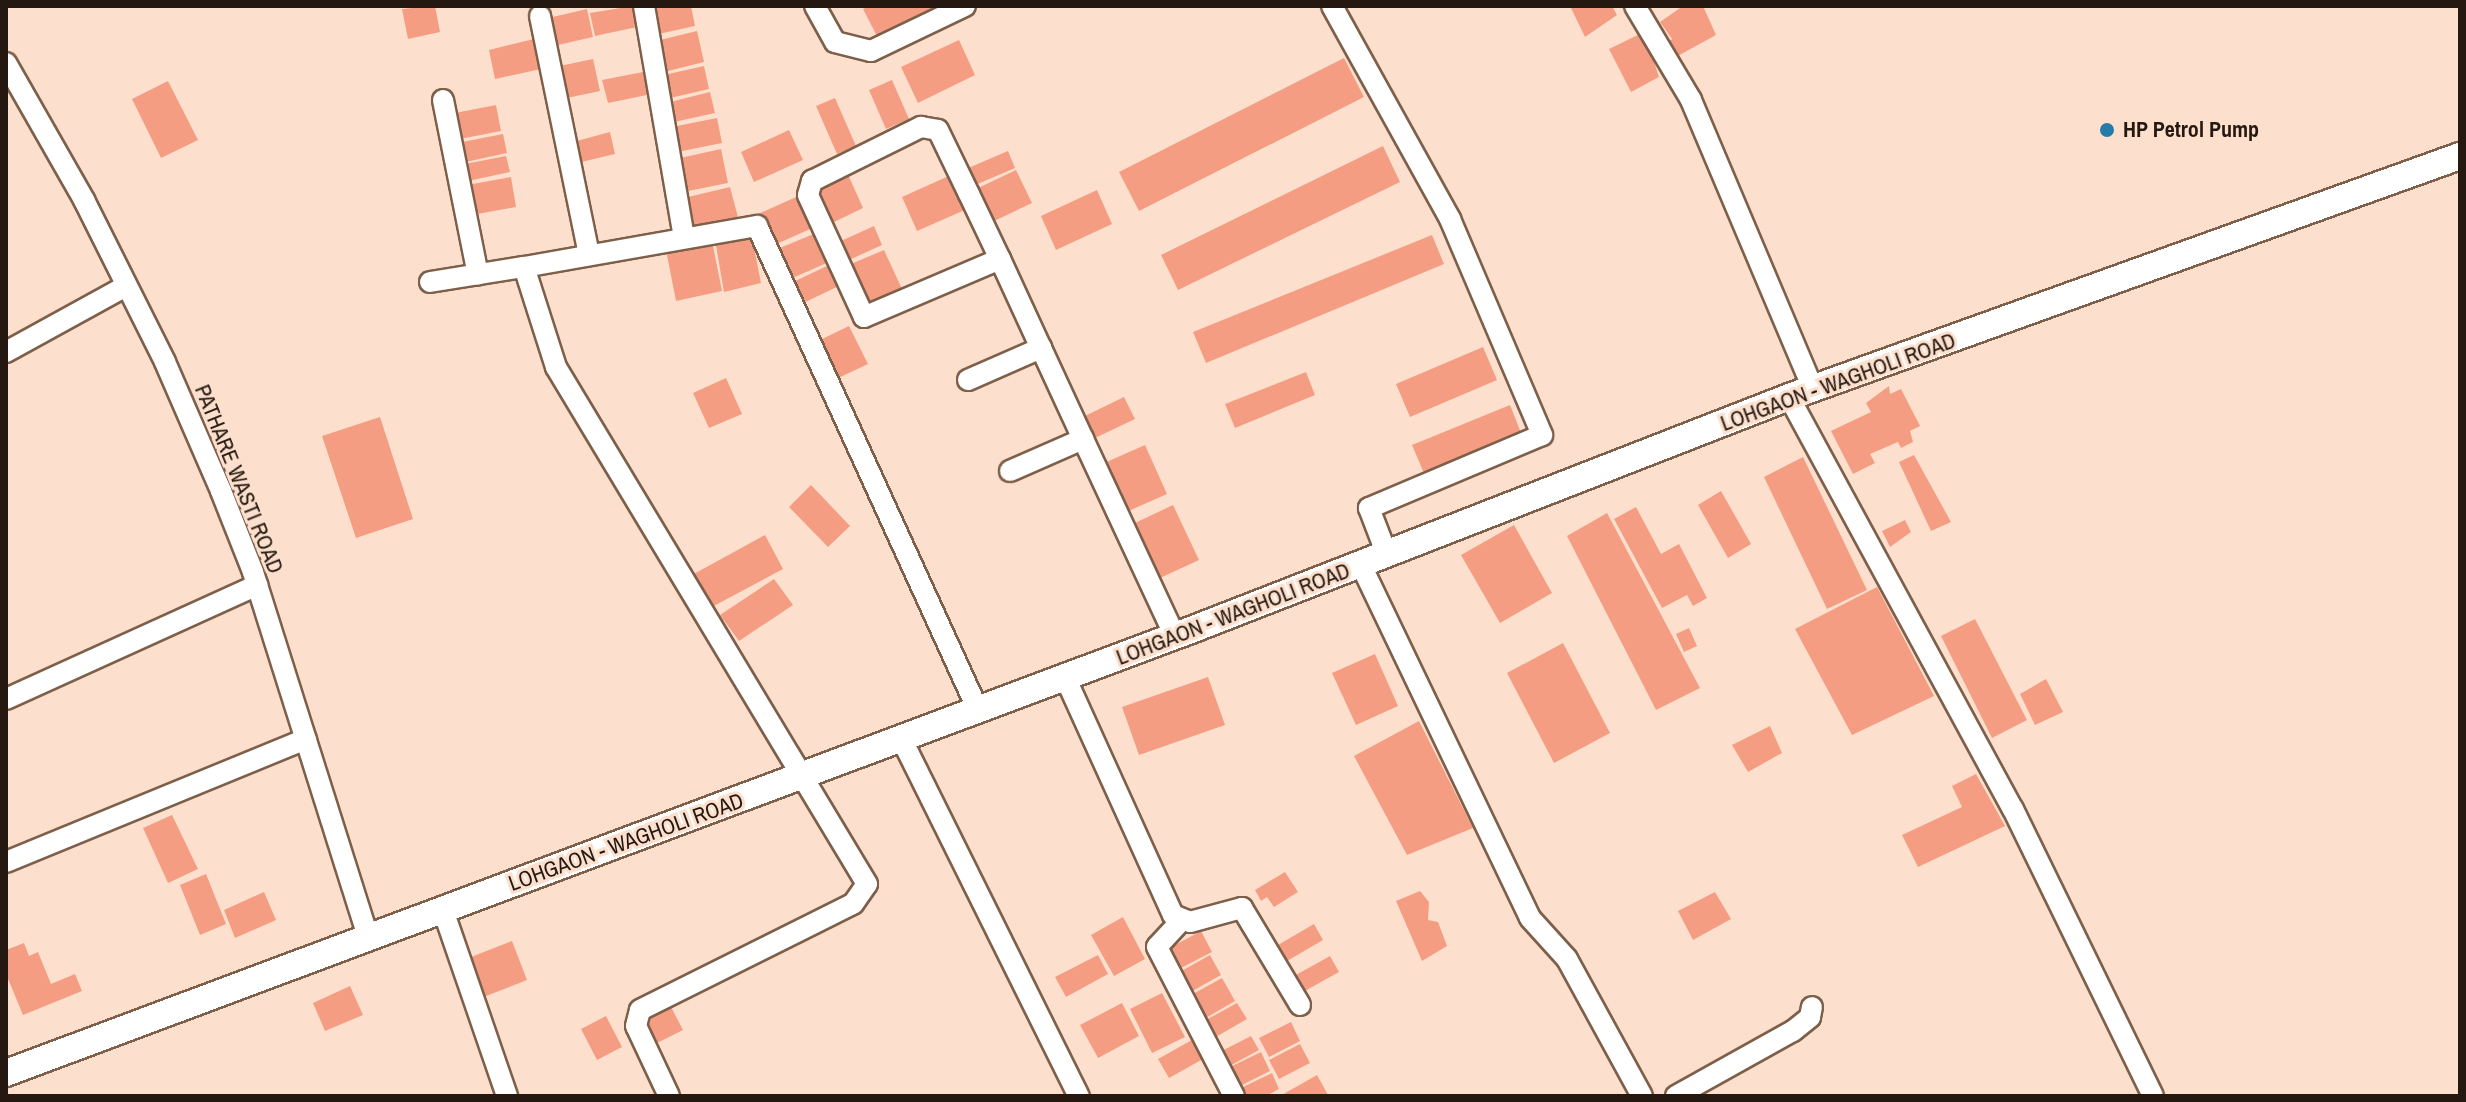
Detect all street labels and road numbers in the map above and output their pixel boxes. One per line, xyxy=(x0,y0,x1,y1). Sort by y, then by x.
street label: LOHGAON - WAGHOLI ROAD xyxy=(1717,327,1959,437)
street label: PATHARE WASTI ROAD xyxy=(189,381,289,577)
street label: LOHGAON - WAGHOLI ROAD xyxy=(1113,557,1353,671)
street label: LOHGAON - WAGHOLI ROAD xyxy=(505,787,747,897)

